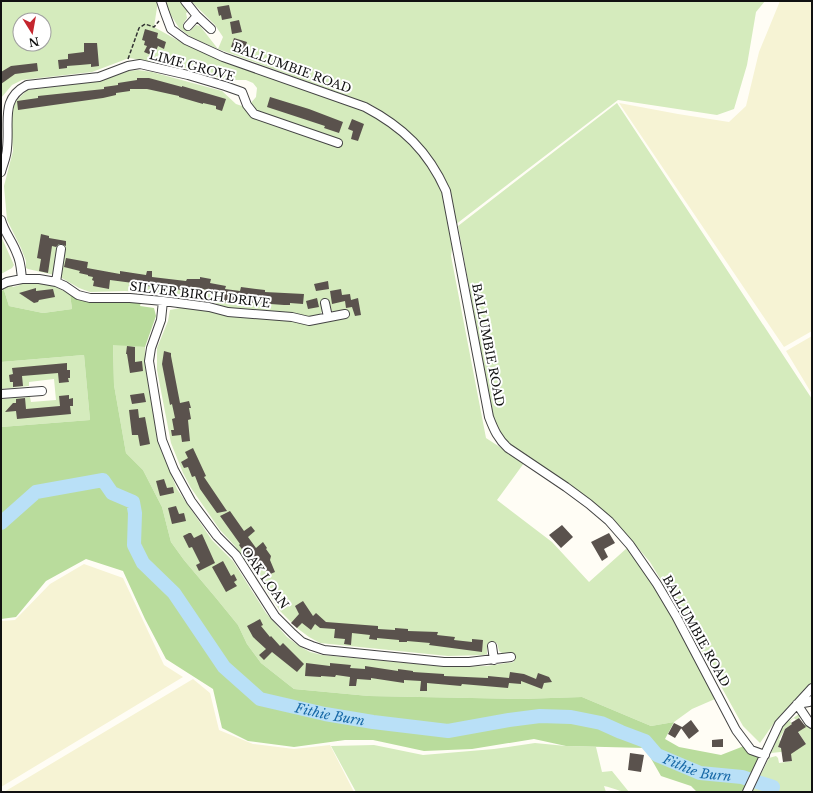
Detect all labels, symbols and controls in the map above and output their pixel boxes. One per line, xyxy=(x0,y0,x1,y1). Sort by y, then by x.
north arrow xyxy=(12,12,52,52)
text: N xyxy=(27,34,40,50)
street label: BALLUMBIE ROAD xyxy=(231,39,354,96)
street label: LIME GROVE xyxy=(148,47,237,84)
street label: SILVER BIRCH DRIVE xyxy=(129,278,272,311)
street label: BALLUMBIE ROAD xyxy=(469,282,508,408)
street label: OAK LOAN xyxy=(238,544,292,612)
street label: BALLUMBIE ROAD xyxy=(660,572,733,689)
water label: Fithie Burn xyxy=(292,699,366,729)
water label: Fithie Burn xyxy=(660,750,732,785)

